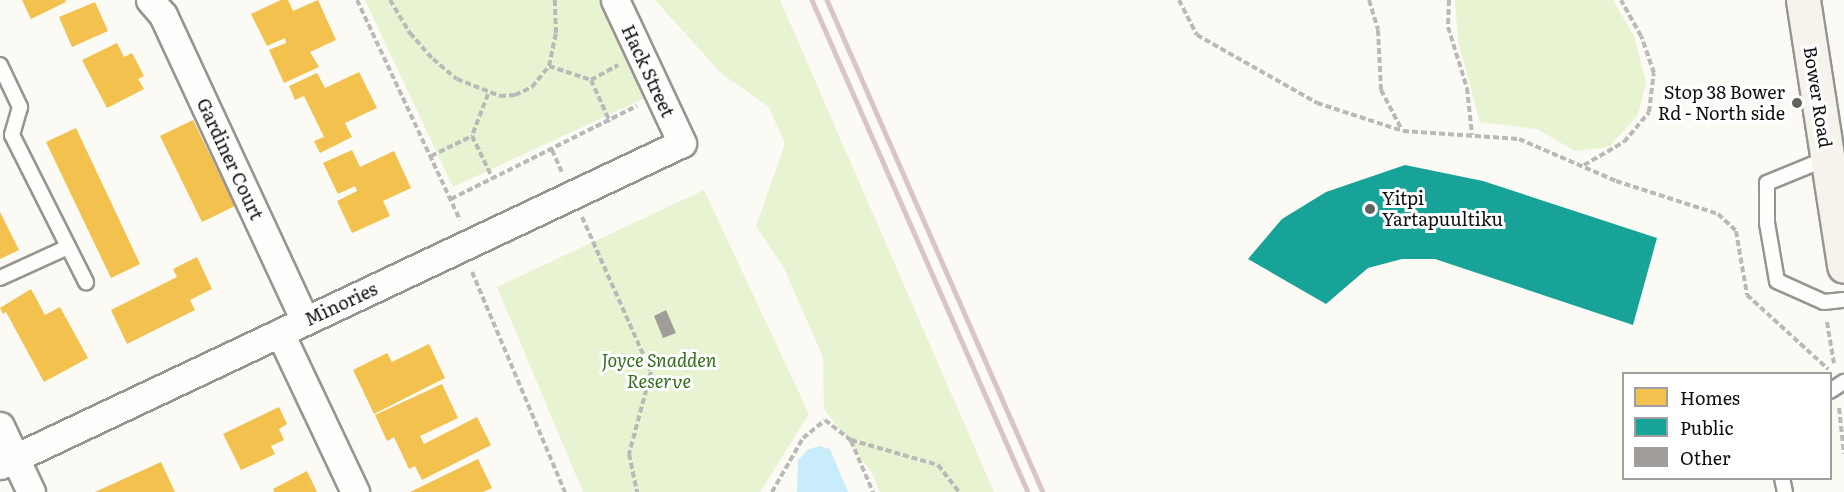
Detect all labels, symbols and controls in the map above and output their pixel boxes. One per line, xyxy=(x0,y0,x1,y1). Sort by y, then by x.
street label: Hack Street xyxy=(617,21,679,121)
street label: Bower Road xyxy=(1799,45,1837,149)
place label: Stop 38 Bower Rd - North side xyxy=(1658,82,1785,124)
street label: Gardiner Court xyxy=(192,95,268,223)
marker: Stop 38 Bower Rd - North side xyxy=(1790,96,1804,110)
place label: Yitpi Yartapuultiku xyxy=(1382,188,1503,230)
marker: Yitpi Yartapuultiku xyxy=(1363,202,1377,216)
street label: Minories xyxy=(301,278,381,330)
park label: Joyce Snadden Reserve xyxy=(601,350,717,392)
legend xyxy=(1622,372,1832,480)
text: Homes xyxy=(1680,384,1740,411)
text: Public xyxy=(1680,414,1734,441)
text: Other xyxy=(1680,444,1730,471)

